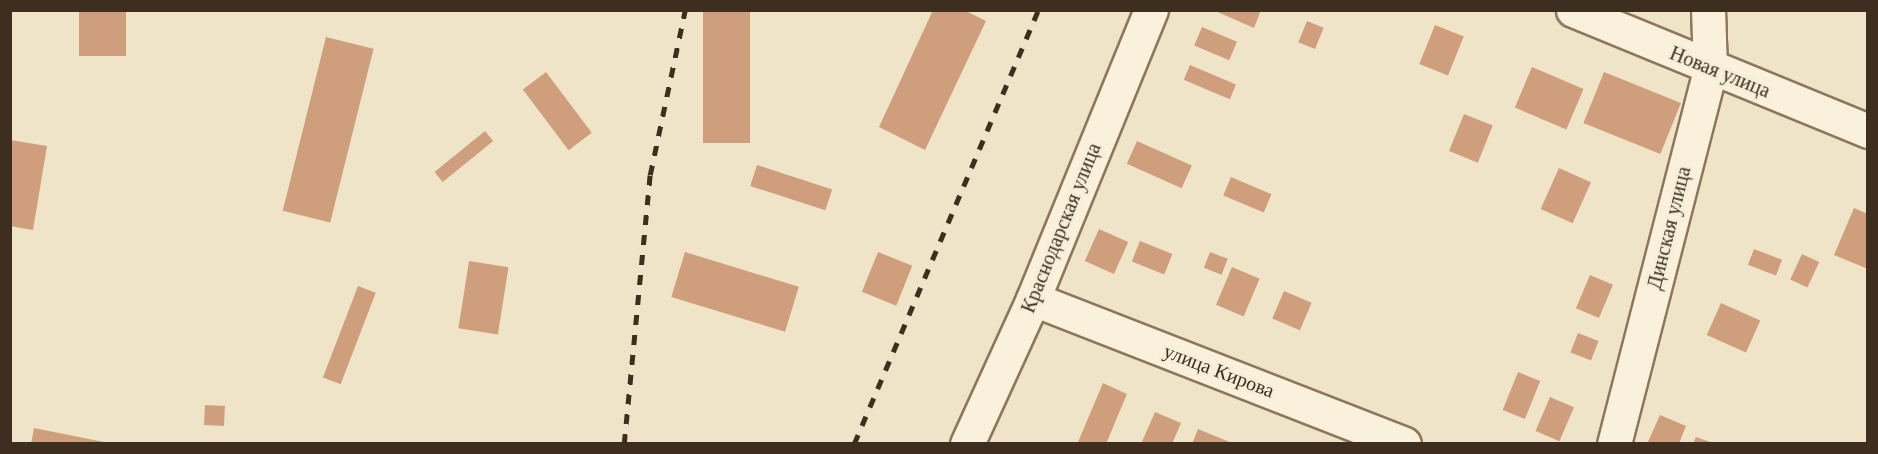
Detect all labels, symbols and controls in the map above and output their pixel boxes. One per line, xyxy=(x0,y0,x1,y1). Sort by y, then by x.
street label: Новая улица xyxy=(1666,41,1774,103)
street label: Краснодарская улица xyxy=(1016,140,1106,316)
street label: Динская улица xyxy=(1642,164,1696,292)
street label: улица Кирова xyxy=(1160,339,1278,403)

